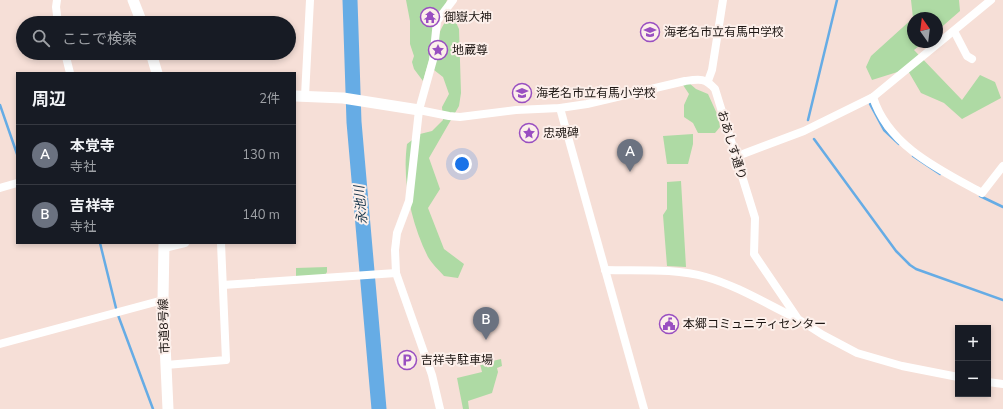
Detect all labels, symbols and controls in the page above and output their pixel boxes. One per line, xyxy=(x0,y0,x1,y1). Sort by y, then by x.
temple icon: 御嶽大神 xyxy=(419,6,441,28)
place label: 御嶽大神 xyxy=(444,9,492,25)
north arrow xyxy=(907,12,943,48)
search box xyxy=(16,16,296,60)
school or university icon: 海老名市立有馬中学校 xyxy=(639,21,661,43)
place label: 海老名市立有馬中学校 xyxy=(664,24,784,40)
icon: search xyxy=(30,27,52,49)
text: ここで検索 xyxy=(62,29,137,49)
place icon: 地蔵尊 xyxy=(427,39,449,61)
place label: 地蔵尊 xyxy=(452,42,488,58)
school or university icon: 海老名市立有馬小学校 xyxy=(511,82,533,104)
place label: 海老名市立有馬小学校 xyxy=(536,85,656,101)
text: 周辺 xyxy=(32,88,66,111)
text: 2件 xyxy=(259,90,280,108)
street label: おあしす通り xyxy=(714,108,750,182)
place icon: 忠魂碑 xyxy=(518,122,540,144)
place label: 忠魂碑 xyxy=(543,125,579,141)
text: 本覚寺 xyxy=(70,136,115,156)
pin: A xyxy=(617,139,643,172)
text: A xyxy=(40,146,50,164)
text: 130 m xyxy=(242,146,280,164)
your location xyxy=(452,154,472,174)
text: 寺社 xyxy=(70,158,96,176)
water label: 永池川 xyxy=(350,183,372,225)
text: 吉祥寺 xyxy=(70,196,115,216)
text: B xyxy=(41,206,49,224)
text: 140 m xyxy=(242,206,280,224)
text: 寺社 xyxy=(70,218,96,236)
street label: 市道8号線 xyxy=(155,298,173,354)
pin: B xyxy=(473,307,499,340)
public building icon: 本郷コミュニティセンター xyxy=(658,313,680,335)
place label: 本郷コミュニティセンター xyxy=(683,316,826,332)
map controls xyxy=(955,325,991,397)
button: + xyxy=(955,325,991,361)
parking icon: 吉祥寺駐車場 xyxy=(396,349,418,371)
place label: 吉祥寺駐車場 xyxy=(421,352,493,368)
button: − xyxy=(955,361,991,397)

